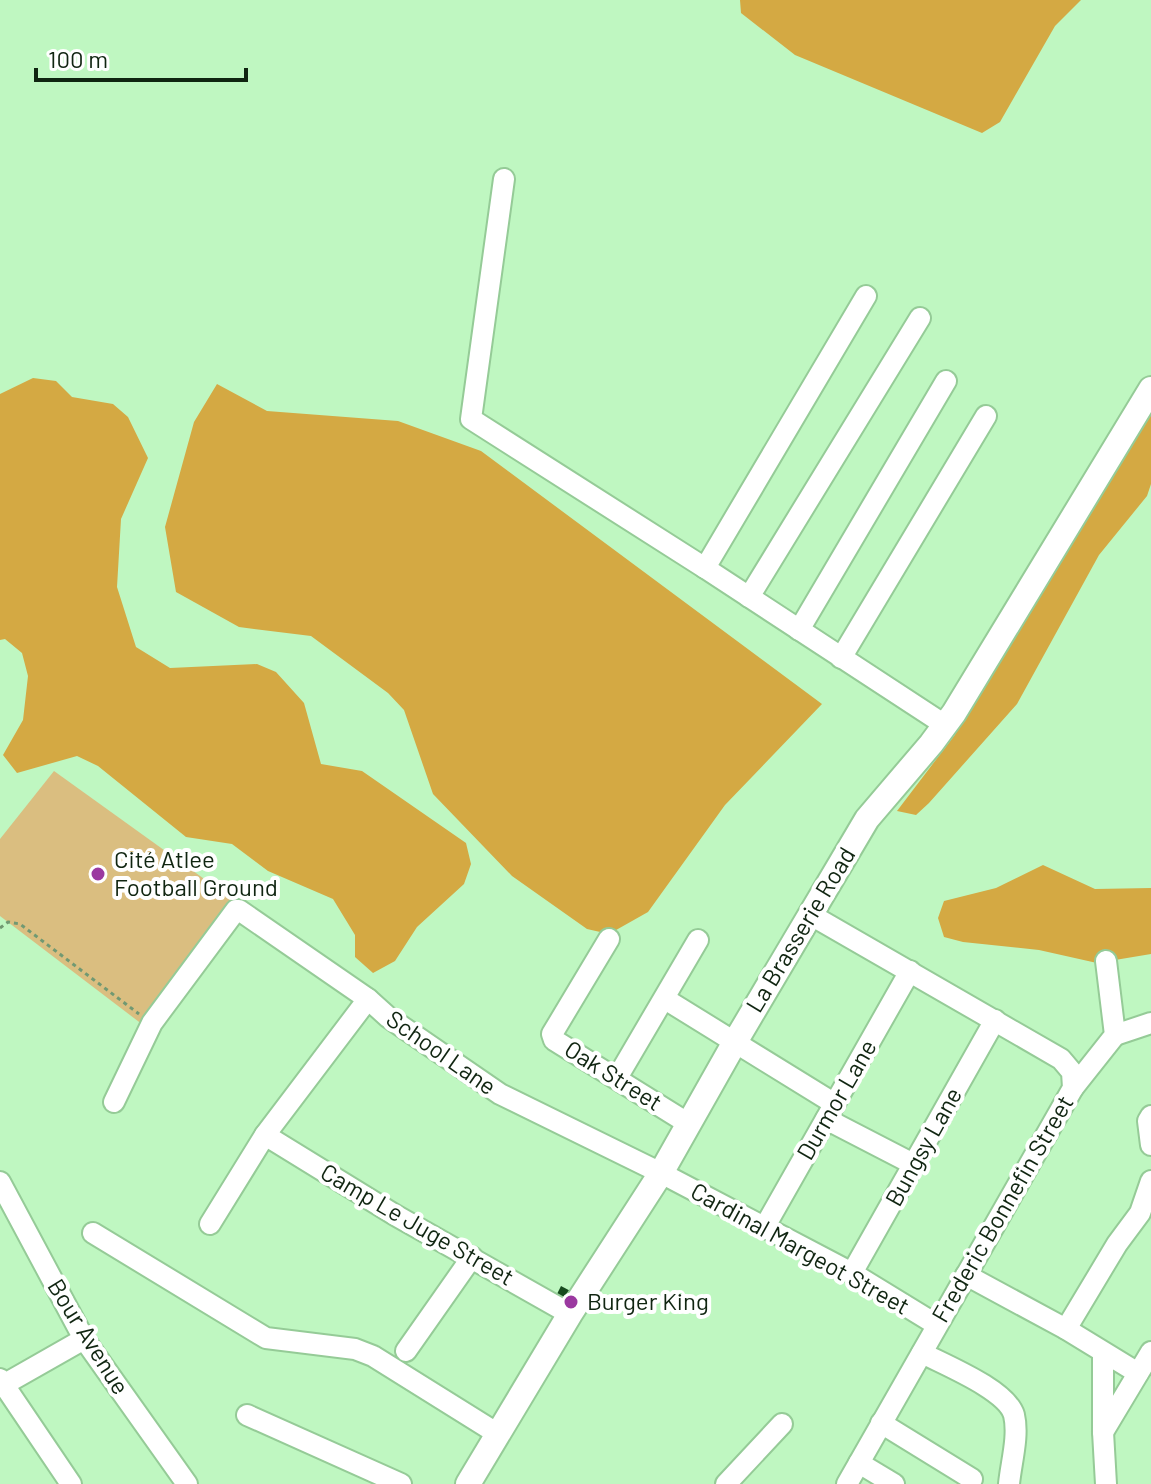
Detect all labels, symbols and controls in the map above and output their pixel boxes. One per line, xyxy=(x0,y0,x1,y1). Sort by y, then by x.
scale bar xyxy=(36,32,246,82)
text: 100 m xyxy=(48,44,108,73)
street label: La Brasserie Road xyxy=(739,841,860,1017)
place label: Cité Atlee Football Ground xyxy=(114,844,278,901)
marker: Cité Atlee Football Ground xyxy=(89,865,107,883)
street label: School Lane xyxy=(381,1003,502,1100)
street label: Oak Street xyxy=(560,1033,668,1116)
street label: Durmor Lane xyxy=(790,1034,882,1164)
street label: Bungsy Lane xyxy=(878,1082,967,1211)
street label: Frederic Bonnefin Street xyxy=(925,1090,1079,1327)
street label: Camp Le Juge Street xyxy=(316,1157,520,1291)
street label: Cardinal Margeot Street xyxy=(686,1175,915,1320)
street label: Bour Avenue xyxy=(42,1273,136,1399)
place label: Burger King xyxy=(587,1286,709,1315)
marker: Burger King xyxy=(562,1293,580,1311)

